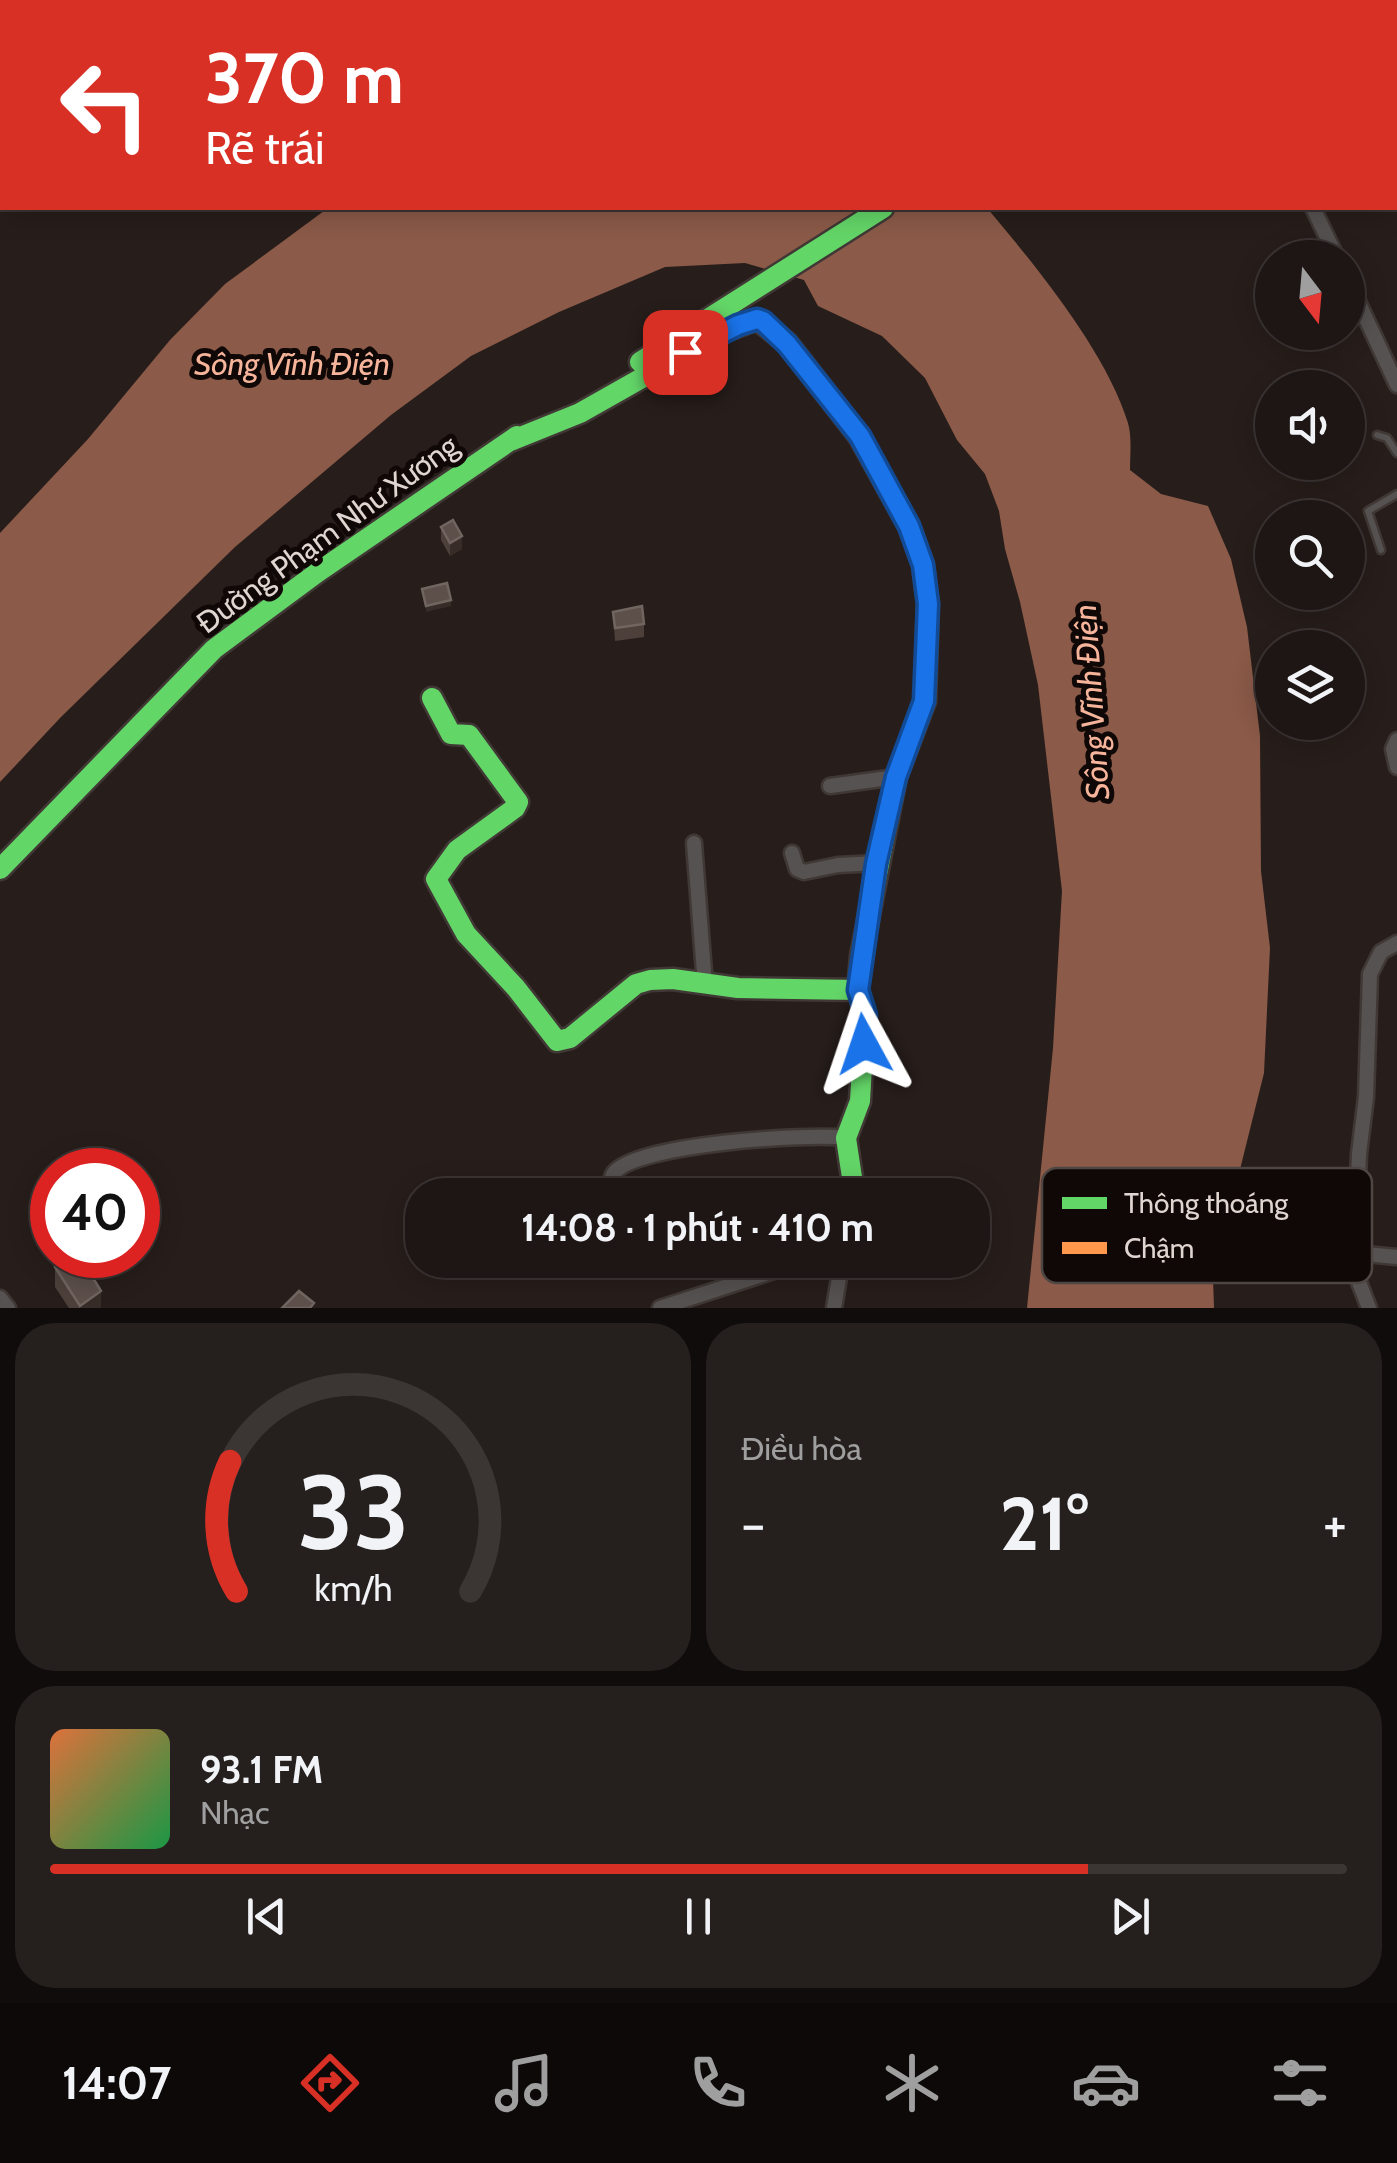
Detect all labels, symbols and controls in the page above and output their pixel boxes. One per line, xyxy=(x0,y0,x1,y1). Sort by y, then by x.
text: 370 m xyxy=(205,35,404,121)
icon: left xyxy=(40,40,170,170)
text: Rẽ trái xyxy=(205,121,325,175)
north arrow xyxy=(1255,240,1365,350)
map controls xyxy=(1255,240,1365,740)
pin xyxy=(643,310,728,395)
icon: arrive xyxy=(658,325,713,380)
water label: Sông Vĩnh Điện xyxy=(194,344,390,383)
button: sound xyxy=(1255,370,1365,480)
street label: Đường Phạm Như Xương xyxy=(189,426,466,641)
button: search xyxy=(1255,500,1365,610)
water label: Sông Vĩnh Điện xyxy=(1065,603,1117,801)
button: layers xyxy=(1255,630,1365,740)
position arrow xyxy=(812,992,916,1096)
speed limit sign: 40 xyxy=(30,1148,160,1278)
legend xyxy=(1042,1168,1372,1283)
text: Thông thoáng xyxy=(1124,1186,1289,1220)
text: 14:08 · 1 phút · 410 m xyxy=(521,1204,874,1251)
text: Chậm xyxy=(1124,1231,1194,1265)
text: Điều hòa xyxy=(741,1429,862,1468)
text: 33 xyxy=(297,1449,409,1575)
text: 21° xyxy=(999,1478,1089,1569)
text: − xyxy=(741,1490,765,1557)
text: + xyxy=(1323,1490,1347,1557)
text: km/h xyxy=(314,1567,392,1610)
text: 93.1 FM xyxy=(200,1746,323,1793)
text: Nhạc xyxy=(200,1793,269,1832)
icon: previous xyxy=(239,1889,294,1944)
icon: pause xyxy=(671,1889,726,1944)
icon: next xyxy=(1103,1889,1158,1944)
icon: directions xyxy=(295,2048,365,2118)
icon: music xyxy=(489,2048,559,2118)
icon: phone xyxy=(683,2048,753,2118)
icon: climate xyxy=(877,2048,947,2118)
icon: car xyxy=(1071,2048,1141,2118)
icon: filters xyxy=(1265,2048,1335,2118)
text: 14:07 xyxy=(62,2056,171,2110)

